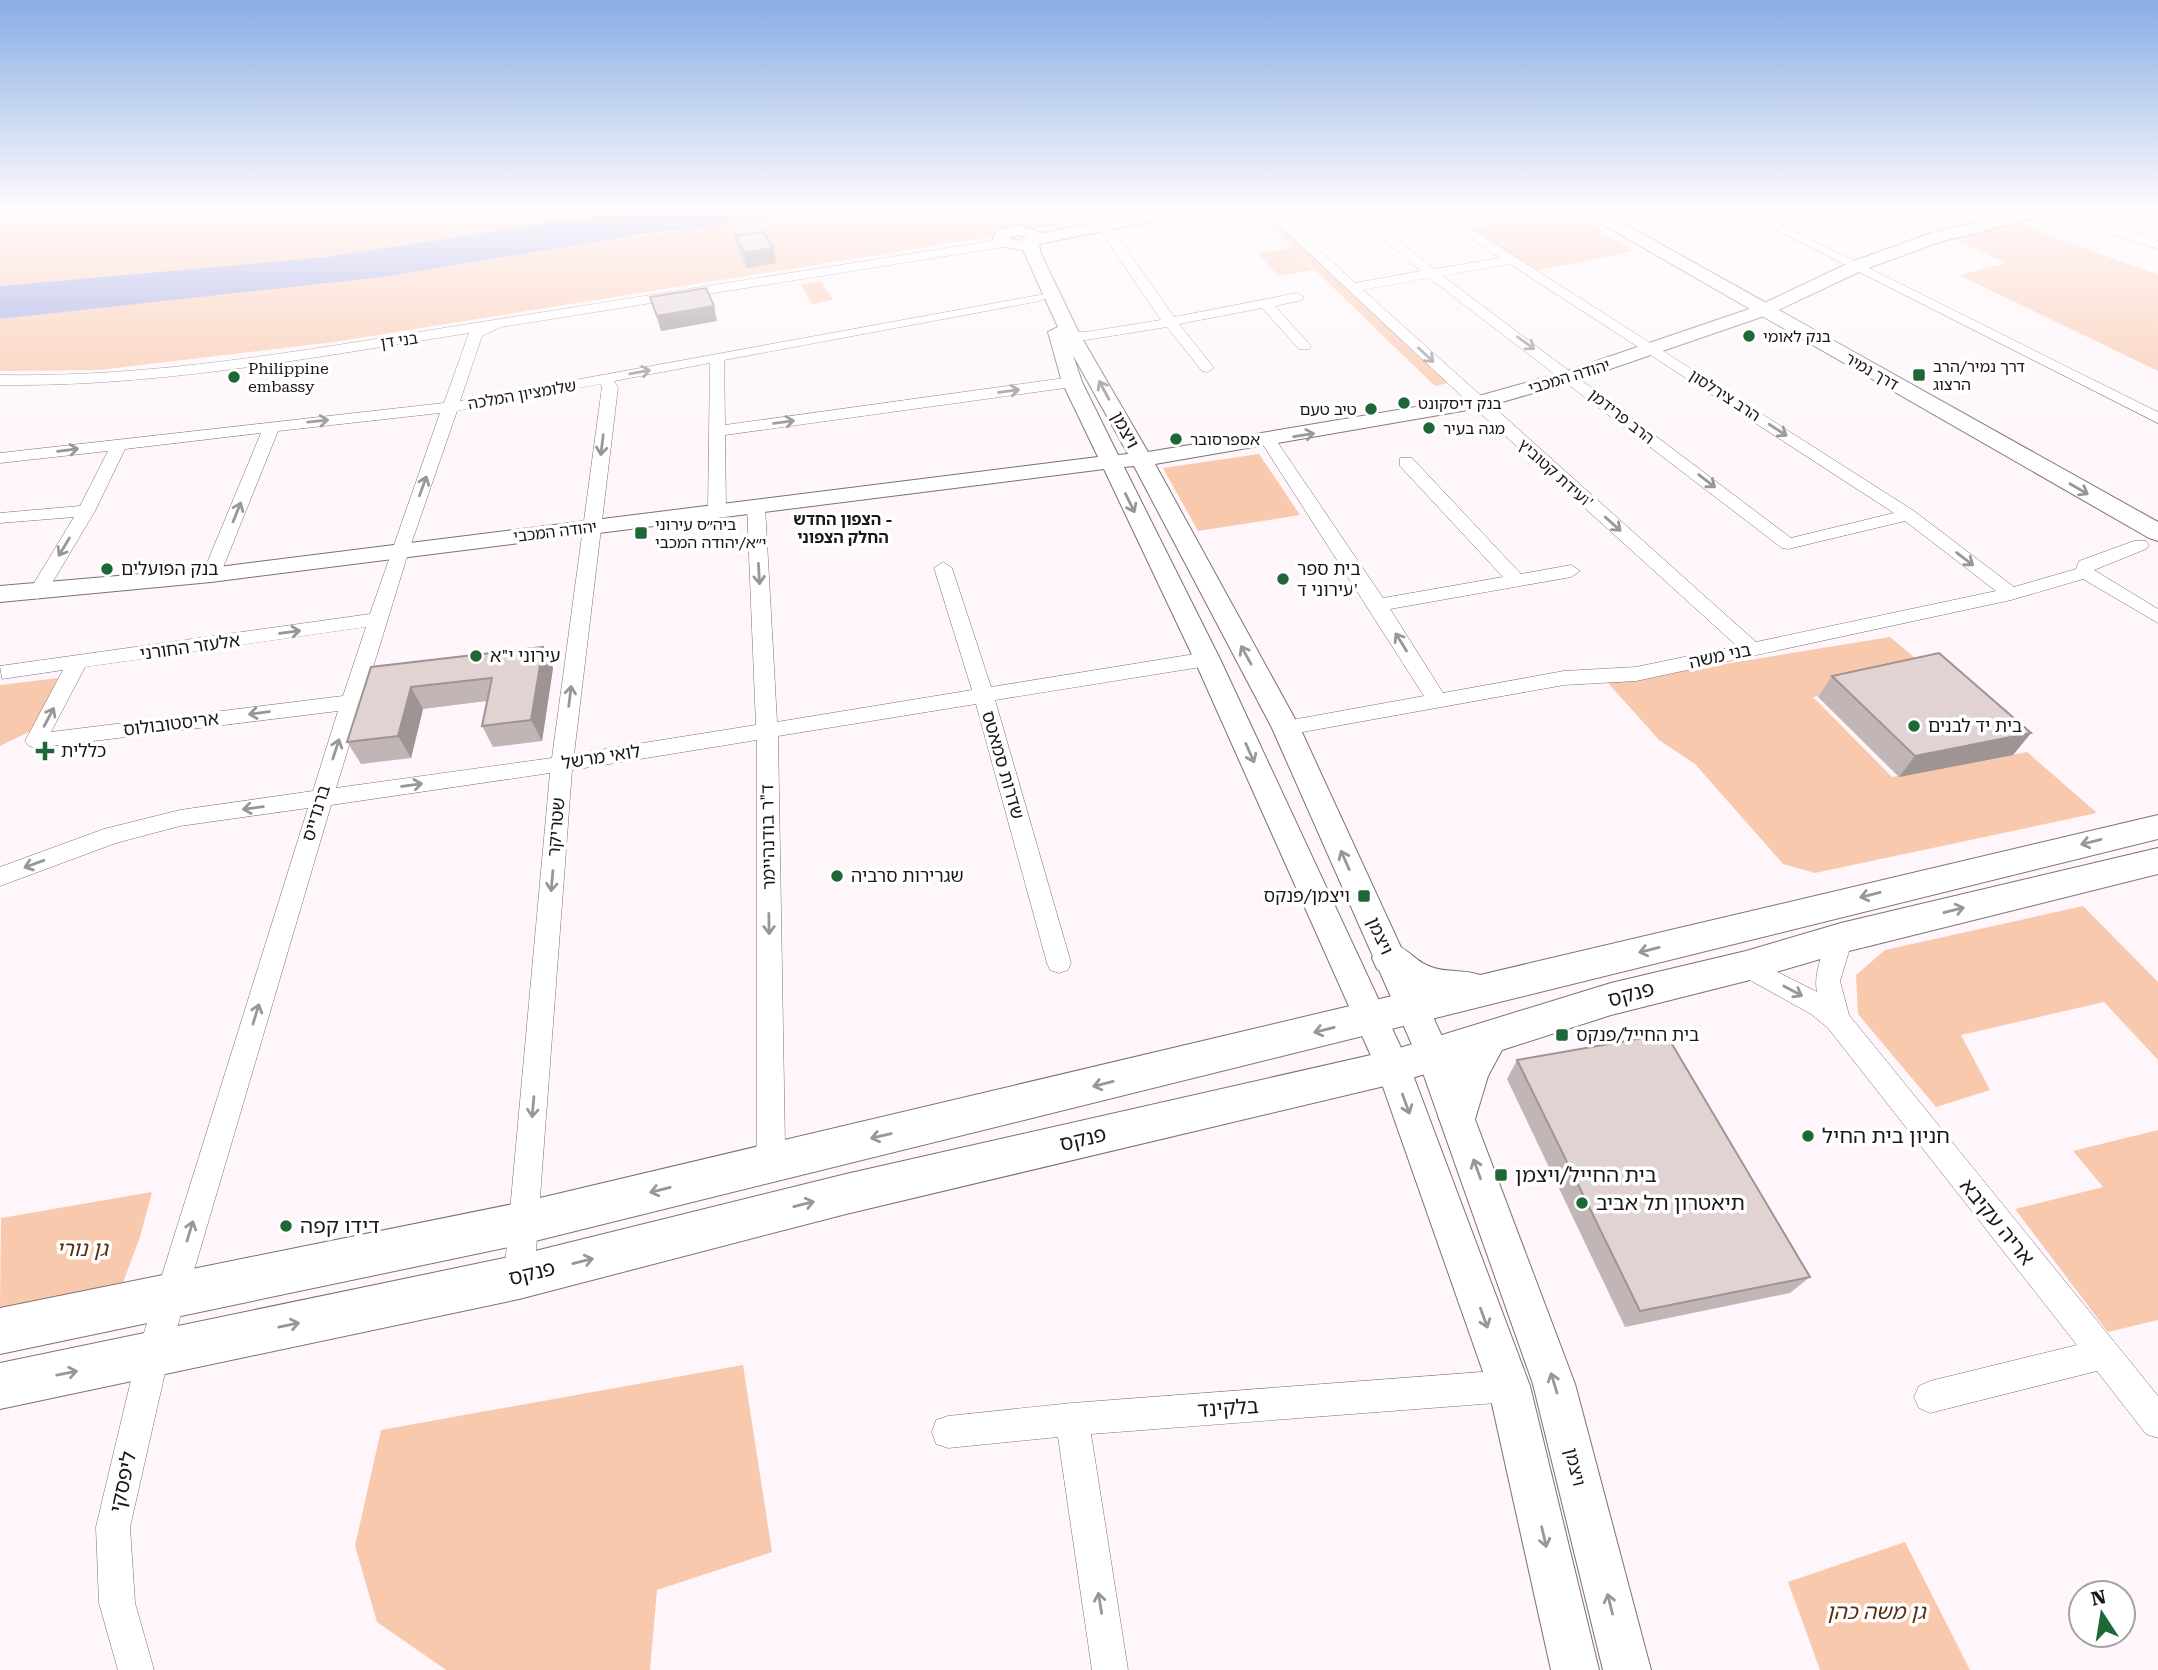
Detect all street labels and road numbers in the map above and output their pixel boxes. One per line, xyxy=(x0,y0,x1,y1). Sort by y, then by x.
street label: בני דן xyxy=(379,328,419,353)
street label: דרך נמיר xyxy=(1842,349,1902,394)
street label: יהודה המכבי xyxy=(1526,355,1612,398)
street label: הרב צירלסון xyxy=(1686,365,1764,425)
street label: שלומציון המלכה xyxy=(466,376,578,413)
street label: הרב פרידמן xyxy=(1585,385,1658,448)
street label: ויצמן xyxy=(1107,408,1144,452)
street label: ועידת קטוביץ' xyxy=(1514,435,1597,512)
street label: יהודה המכבי xyxy=(512,517,598,546)
street label: אלעזר החורני xyxy=(138,629,241,664)
street label: בני משה xyxy=(1687,639,1753,672)
street label: אריסטובולוס xyxy=(122,707,220,740)
street label: שדרות סמאטס xyxy=(978,708,1029,821)
street label: לואי מרשל xyxy=(560,740,642,773)
street label: ברנדייס xyxy=(297,782,334,844)
street label: ד"ר בודנהיימר xyxy=(756,784,779,890)
street label: שטריקר xyxy=(542,796,569,858)
street label: ויצמן xyxy=(1363,914,1398,958)
street label: פנקס xyxy=(1605,976,1657,1012)
street label: פנקס xyxy=(1057,1122,1109,1156)
street label: אריה עקיבא xyxy=(1955,1174,2039,1270)
street label: פנקס xyxy=(506,1256,558,1290)
street label: בלקינד xyxy=(1196,1394,1260,1422)
street label: ויצמן xyxy=(1561,1446,1590,1488)
street label: ליפסקי xyxy=(105,1449,141,1515)

